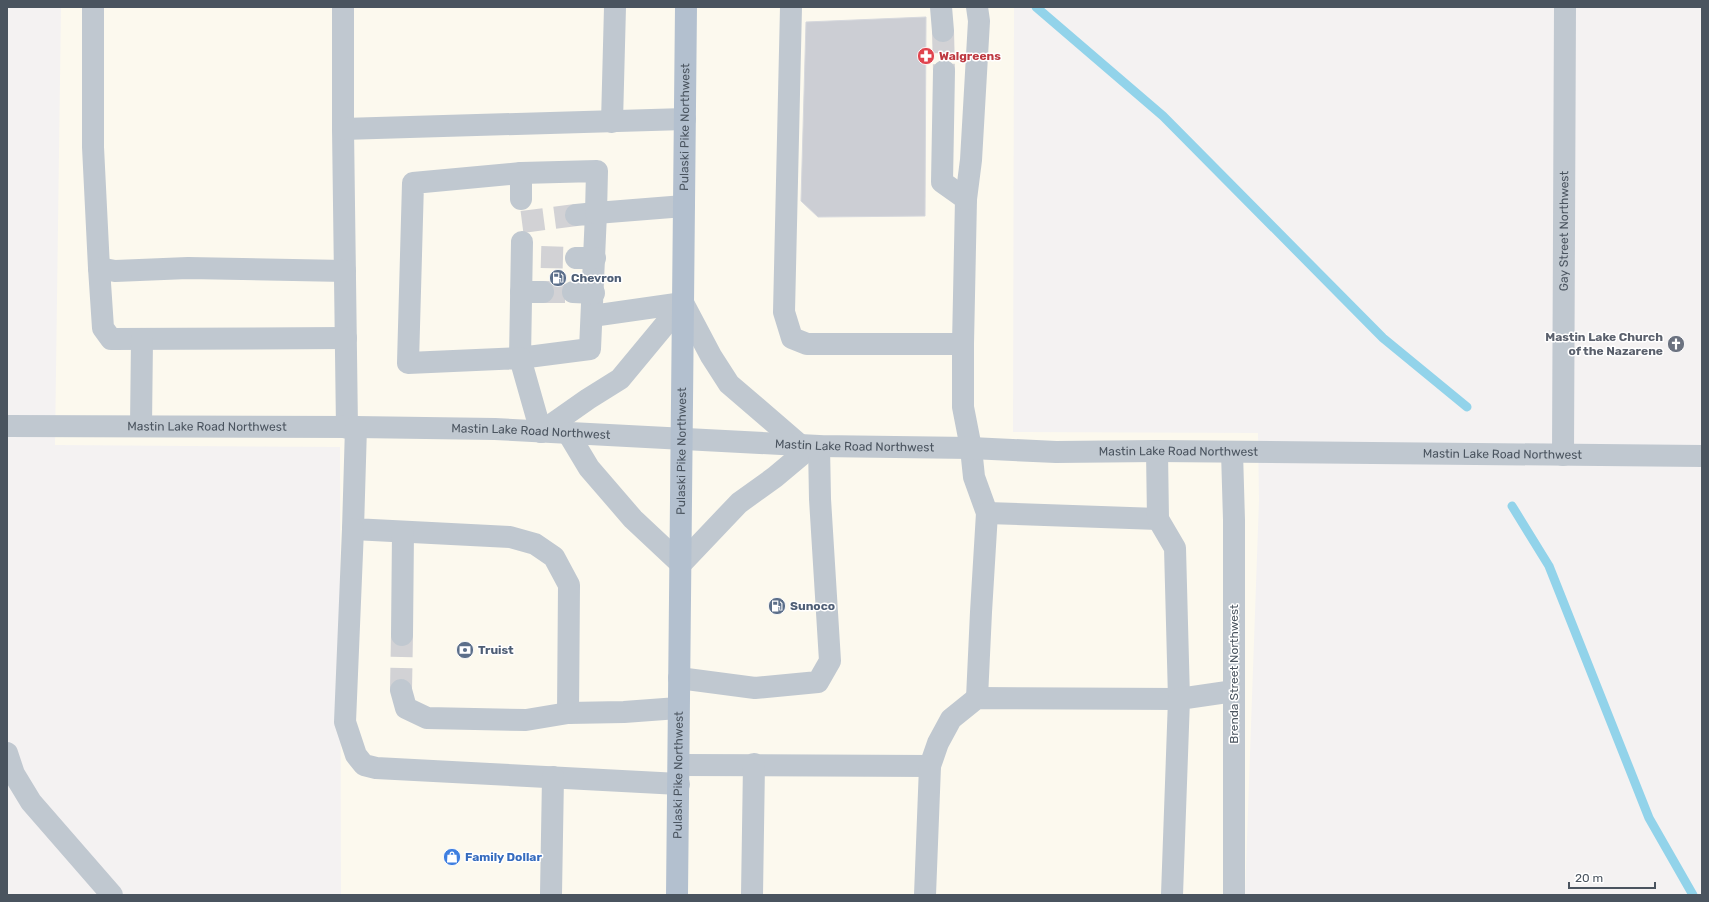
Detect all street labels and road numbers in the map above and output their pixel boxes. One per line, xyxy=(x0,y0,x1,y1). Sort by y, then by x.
street label: Pulaski Pike Northwest xyxy=(677,63,692,191)
street label: Gay Street Northwest xyxy=(1557,170,1571,291)
street label: Pulaski Pike Northwest xyxy=(674,387,689,515)
street label: Mastin Lake Road Northwest xyxy=(127,419,287,434)
street label: Mastin Lake Road Northwest xyxy=(451,421,611,442)
street label: Mastin Lake Road Northwest xyxy=(775,437,935,455)
street label: Mastin Lake Road Northwest xyxy=(1099,444,1258,459)
street label: Mastin Lake Road Northwest xyxy=(1423,446,1582,462)
street label: Brenda Street Northwest xyxy=(1227,604,1241,744)
street label: Pulaski Pike Northwest xyxy=(671,711,686,839)

